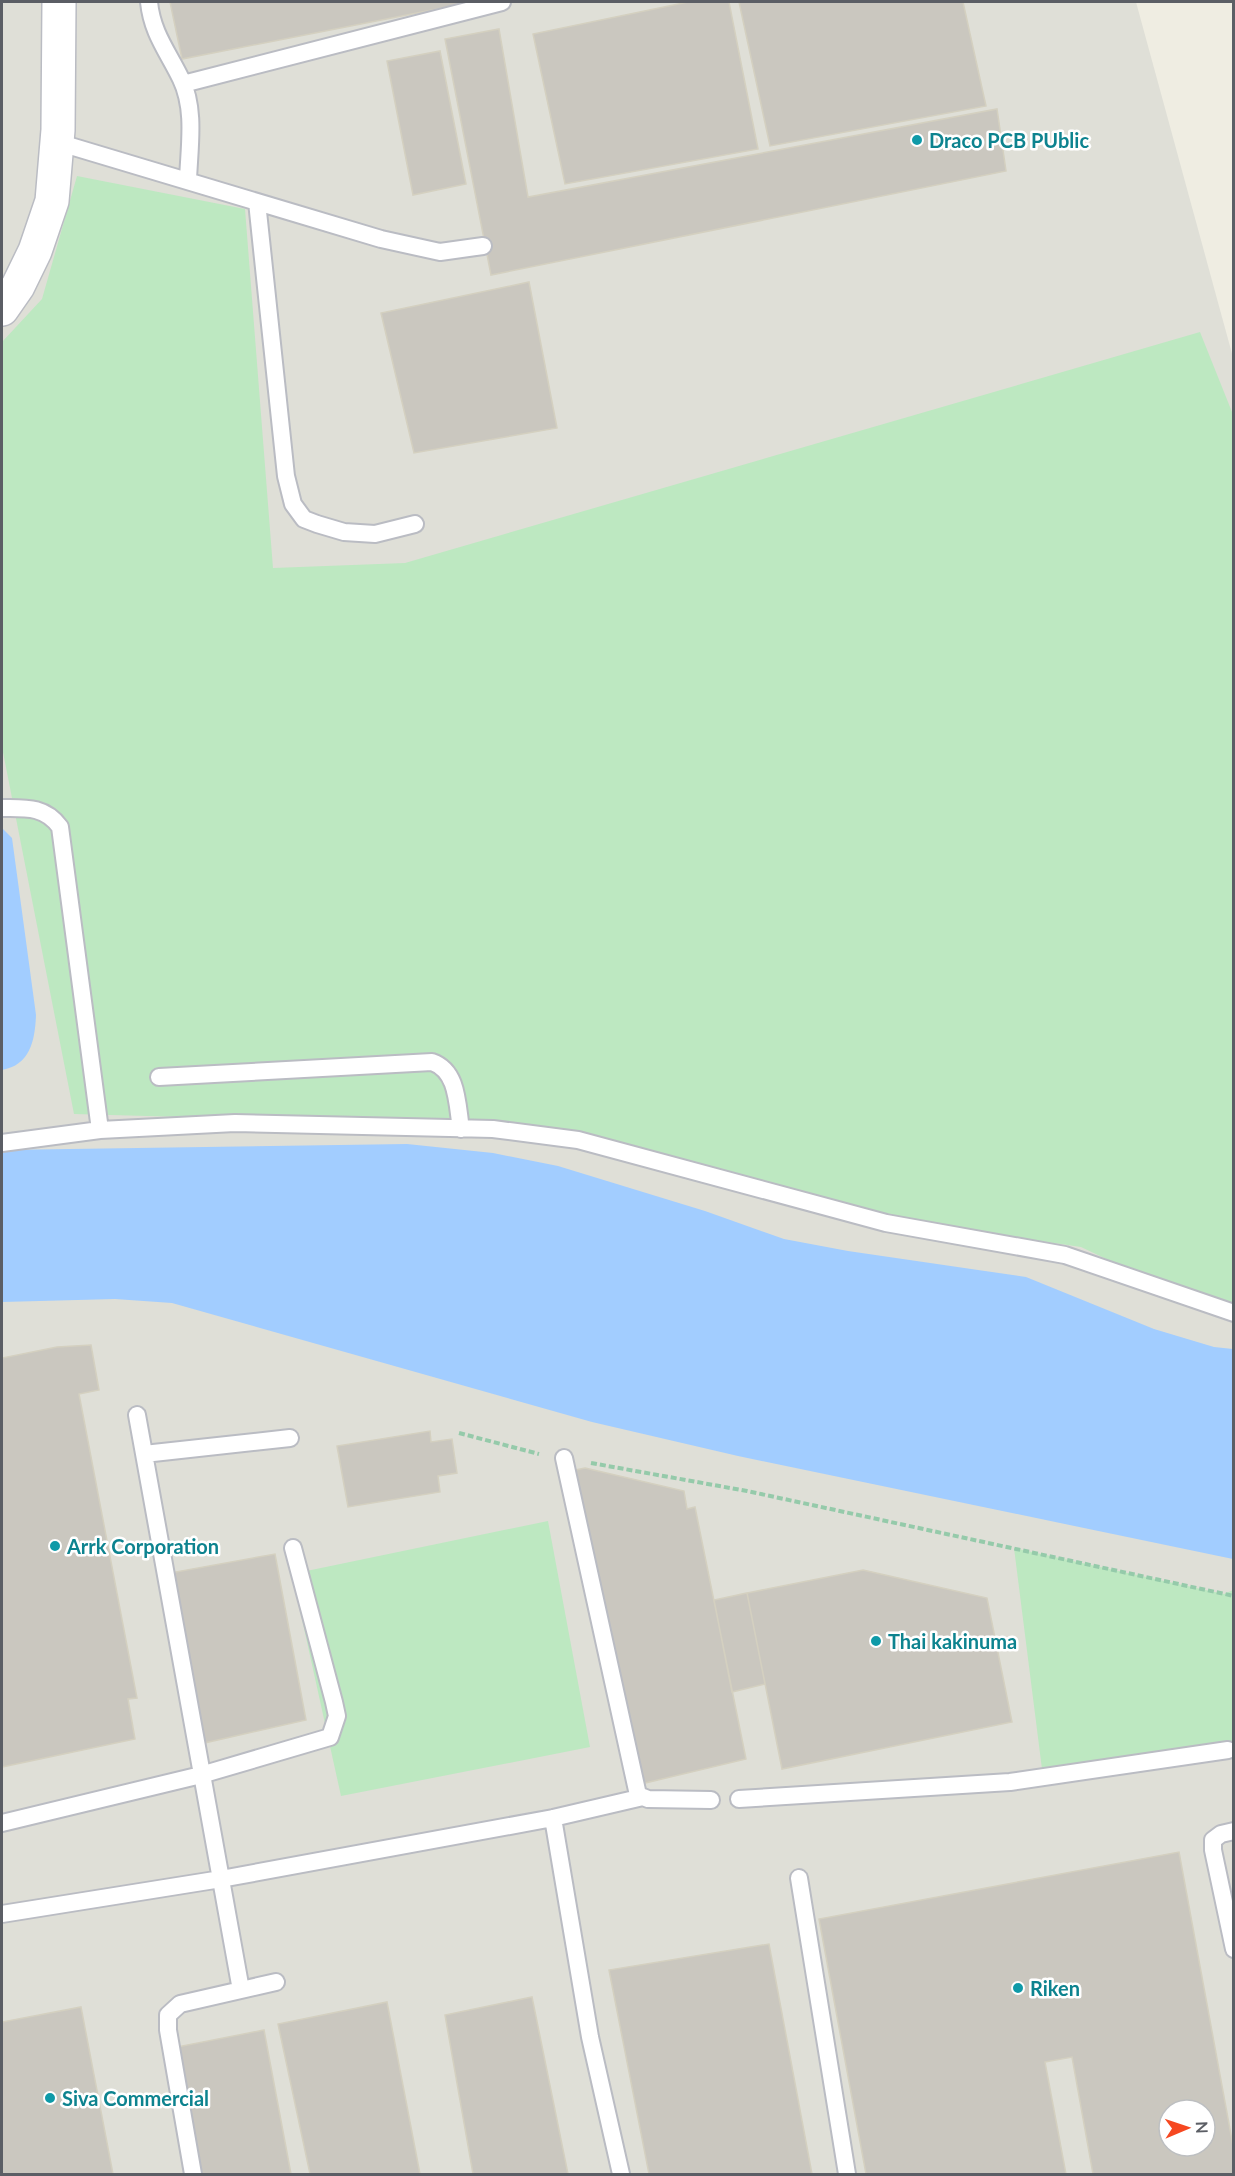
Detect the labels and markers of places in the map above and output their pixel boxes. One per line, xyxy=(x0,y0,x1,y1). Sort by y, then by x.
place label: Draco PCB PUblic xyxy=(929,128,1089,152)
marker: Draco PCB PUblic xyxy=(910,133,924,147)
place label: Arrk Corporation xyxy=(66,1534,219,1558)
marker: Arrk Corporation xyxy=(48,1539,62,1553)
place label: Thai kakinuma xyxy=(888,1629,1017,1653)
marker: Thai kakinuma xyxy=(869,1634,883,1648)
place label: Riken xyxy=(1030,1976,1080,2000)
marker: Riken xyxy=(1011,1981,1025,1995)
place label: Siva Commercial xyxy=(62,2086,209,2110)
marker: Siva Commercial xyxy=(43,2091,57,2105)

